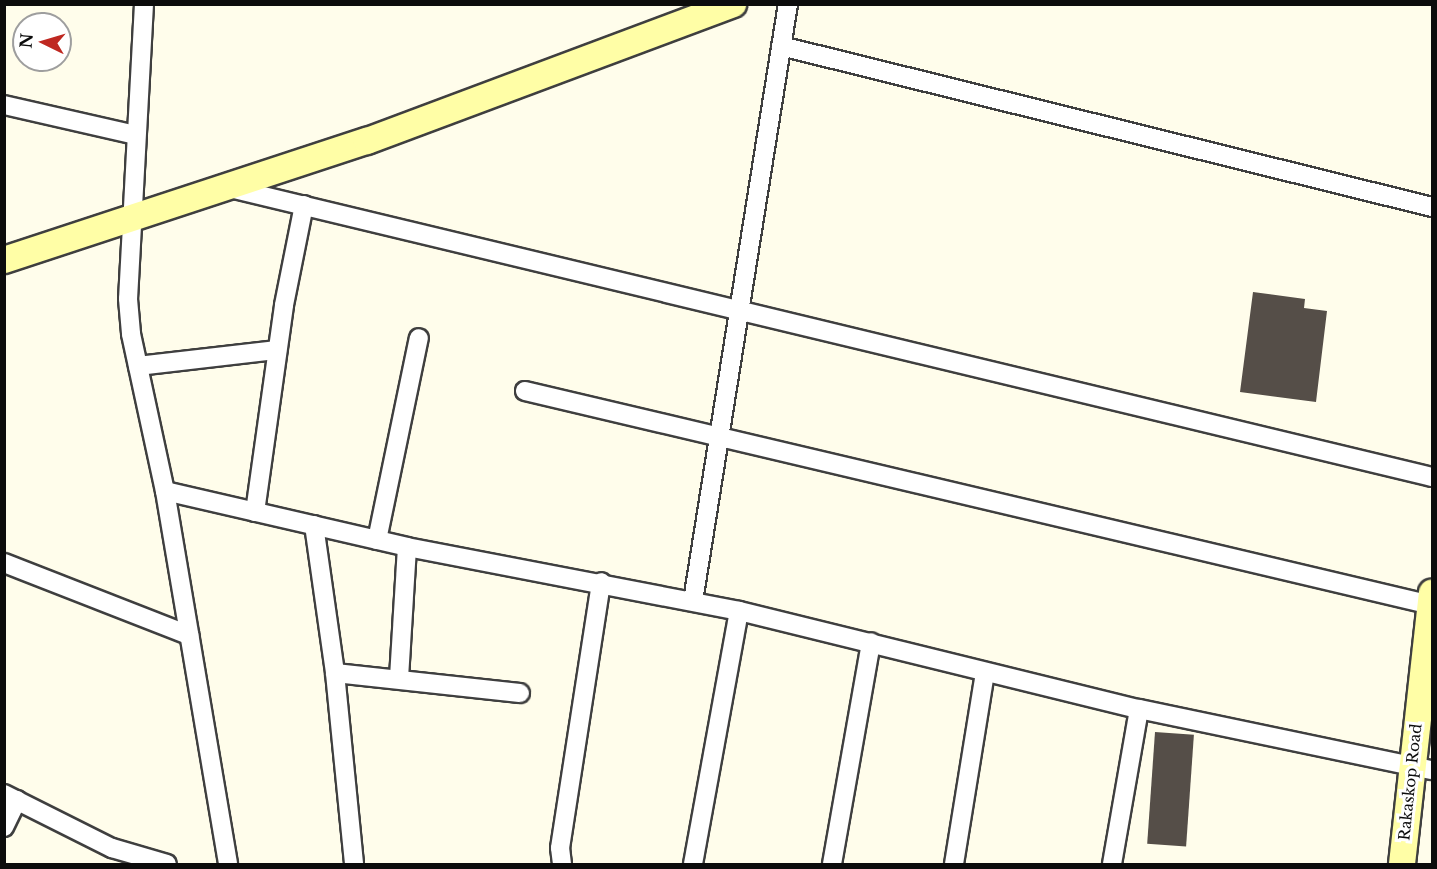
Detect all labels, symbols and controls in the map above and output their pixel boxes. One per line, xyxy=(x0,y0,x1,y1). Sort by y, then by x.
north arrow xyxy=(12,12,72,72)
text: N xyxy=(15,32,37,49)
street label: Rakaskop Road xyxy=(1395,723,1425,841)

